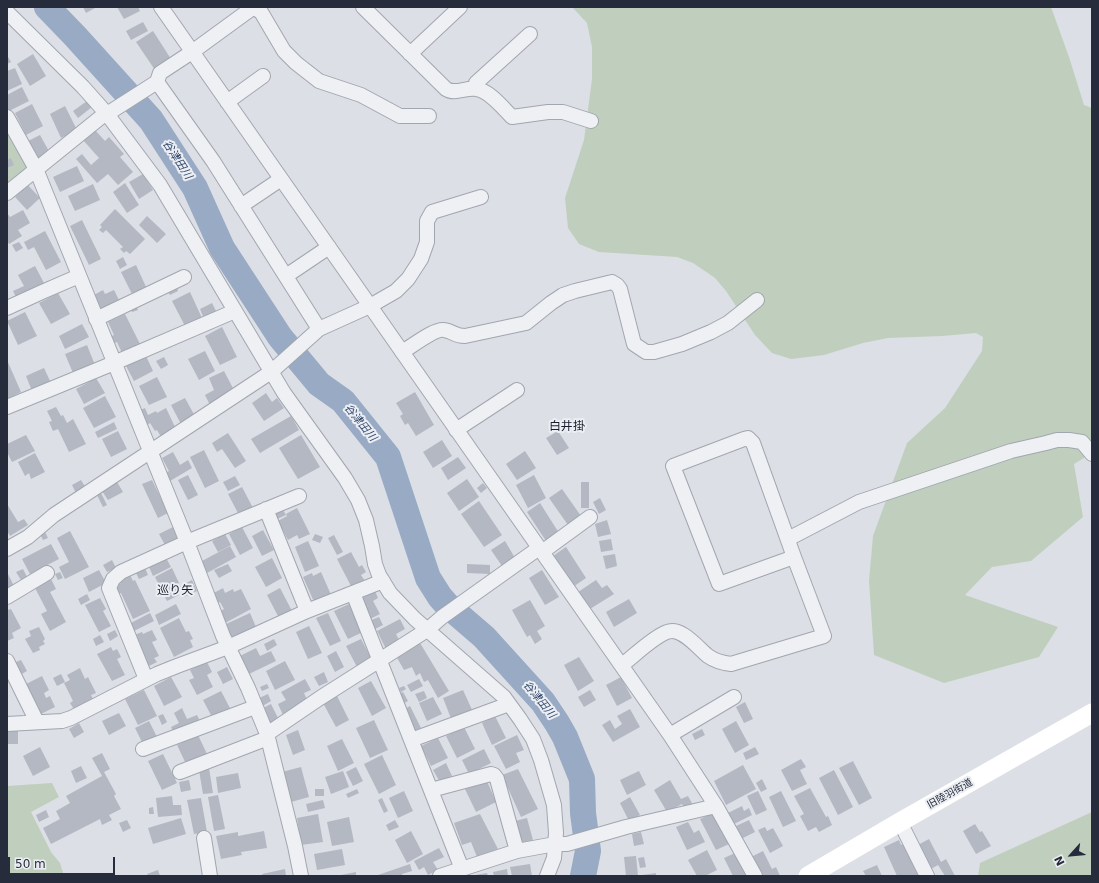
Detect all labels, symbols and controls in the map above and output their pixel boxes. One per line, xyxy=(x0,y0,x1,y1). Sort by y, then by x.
water label: 谷津田川 xyxy=(159,138,195,182)
water label: 谷津田川 xyxy=(341,402,379,444)
district label: 白井掛 xyxy=(549,420,585,434)
district label: 巡り矢 xyxy=(157,584,193,598)
water label: 谷津田川 xyxy=(520,679,558,721)
street label: 旧陸羽街道 xyxy=(925,777,975,811)
north arrow xyxy=(1051,835,1091,875)
scale bar xyxy=(10,849,117,875)
text: N xyxy=(1052,854,1068,868)
text: 50 m xyxy=(15,857,46,871)

